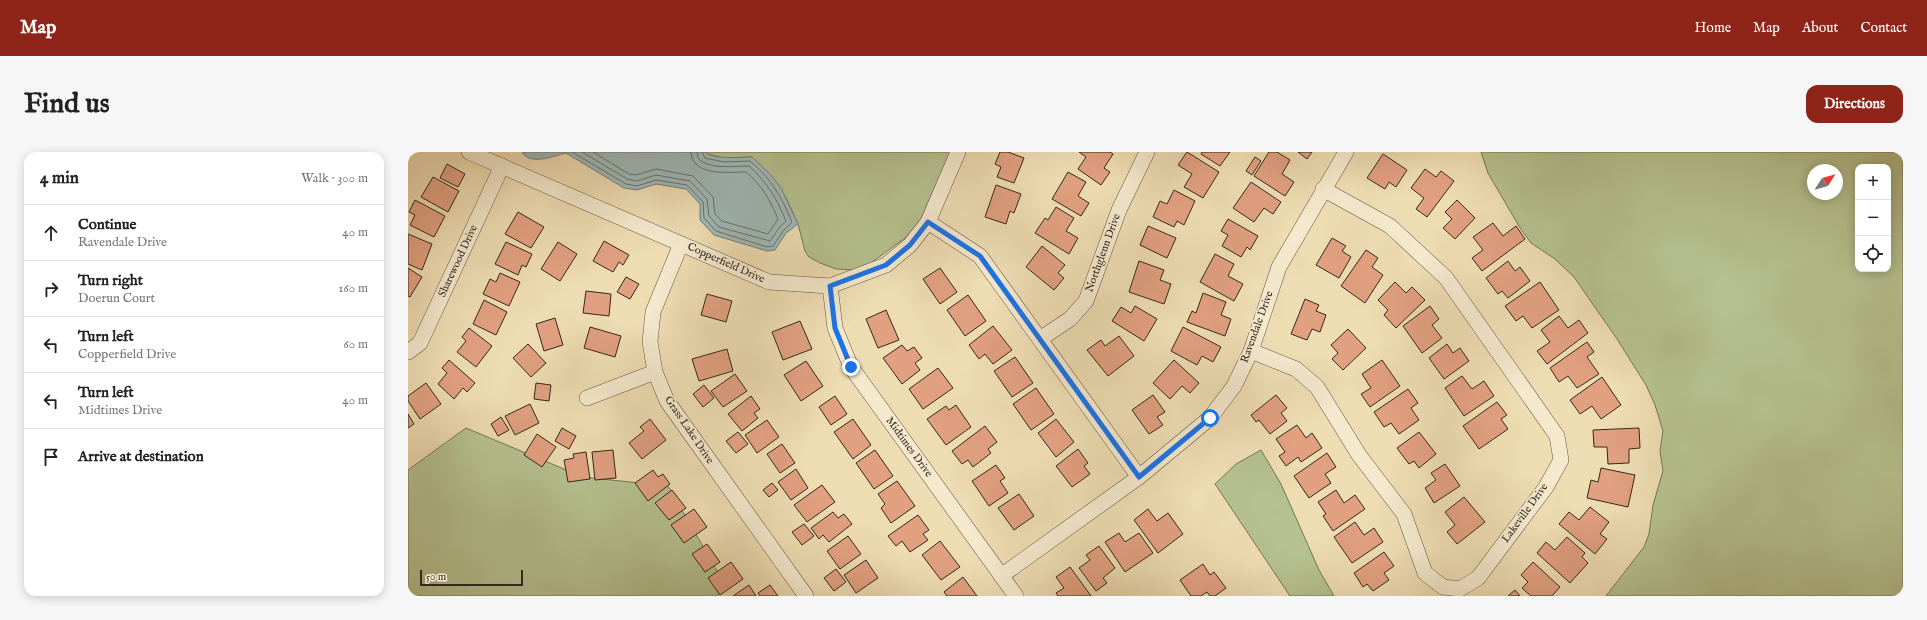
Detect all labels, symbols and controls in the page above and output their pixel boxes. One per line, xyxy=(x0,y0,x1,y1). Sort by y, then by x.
text: Map xyxy=(20,16,56,40)
text: Home xyxy=(1695,19,1731,37)
text: Map xyxy=(1753,19,1780,37)
text: About xyxy=(1802,19,1838,37)
text: Contact xyxy=(1860,19,1907,37)
button: Directions xyxy=(1806,85,1903,123)
text: Find us xyxy=(24,87,110,122)
north arrow xyxy=(1807,164,1843,200)
map controls xyxy=(1855,164,1891,272)
button: + xyxy=(1855,164,1891,200)
text: 4 min xyxy=(40,168,79,189)
text: Walk · 300 m xyxy=(301,170,368,187)
button: − xyxy=(1855,200,1891,236)
street label: Northglenn Drive xyxy=(1082,212,1124,294)
text: Continue xyxy=(78,215,136,234)
icon: ahead xyxy=(40,222,62,244)
street label: Sharewood Drive xyxy=(435,223,481,299)
text: 40 m xyxy=(342,224,368,241)
text: Ravendale Drive xyxy=(78,234,167,251)
button: locate xyxy=(1855,236,1891,272)
street label: Copperfield Drive xyxy=(685,240,767,286)
text: Turn right xyxy=(78,271,143,290)
icon: right xyxy=(40,278,62,300)
text: 160 m xyxy=(338,280,368,297)
street label: Ravendale Drive xyxy=(1238,289,1276,365)
text: Doerun Court xyxy=(78,290,155,307)
text: Turn left xyxy=(78,327,134,346)
icon: left xyxy=(40,334,62,356)
text: 60 m xyxy=(343,336,368,353)
text: Copperfield Drive xyxy=(78,346,176,363)
route end xyxy=(842,358,860,376)
text: Turn left xyxy=(78,383,134,402)
icon: left xyxy=(40,390,62,412)
text: 40 m xyxy=(342,392,368,409)
street label: Grass Lake Drive xyxy=(661,393,717,467)
text: Midtimes Drive xyxy=(78,402,162,419)
route start xyxy=(1201,409,1219,427)
street label: Midtimes Drive xyxy=(882,414,936,480)
icon: arrive xyxy=(40,446,62,468)
text: Arrive at destination xyxy=(78,447,204,466)
street label: Lakeville Drive xyxy=(1499,480,1551,546)
scale bar xyxy=(420,568,523,587)
text: 50 m xyxy=(426,570,446,584)

